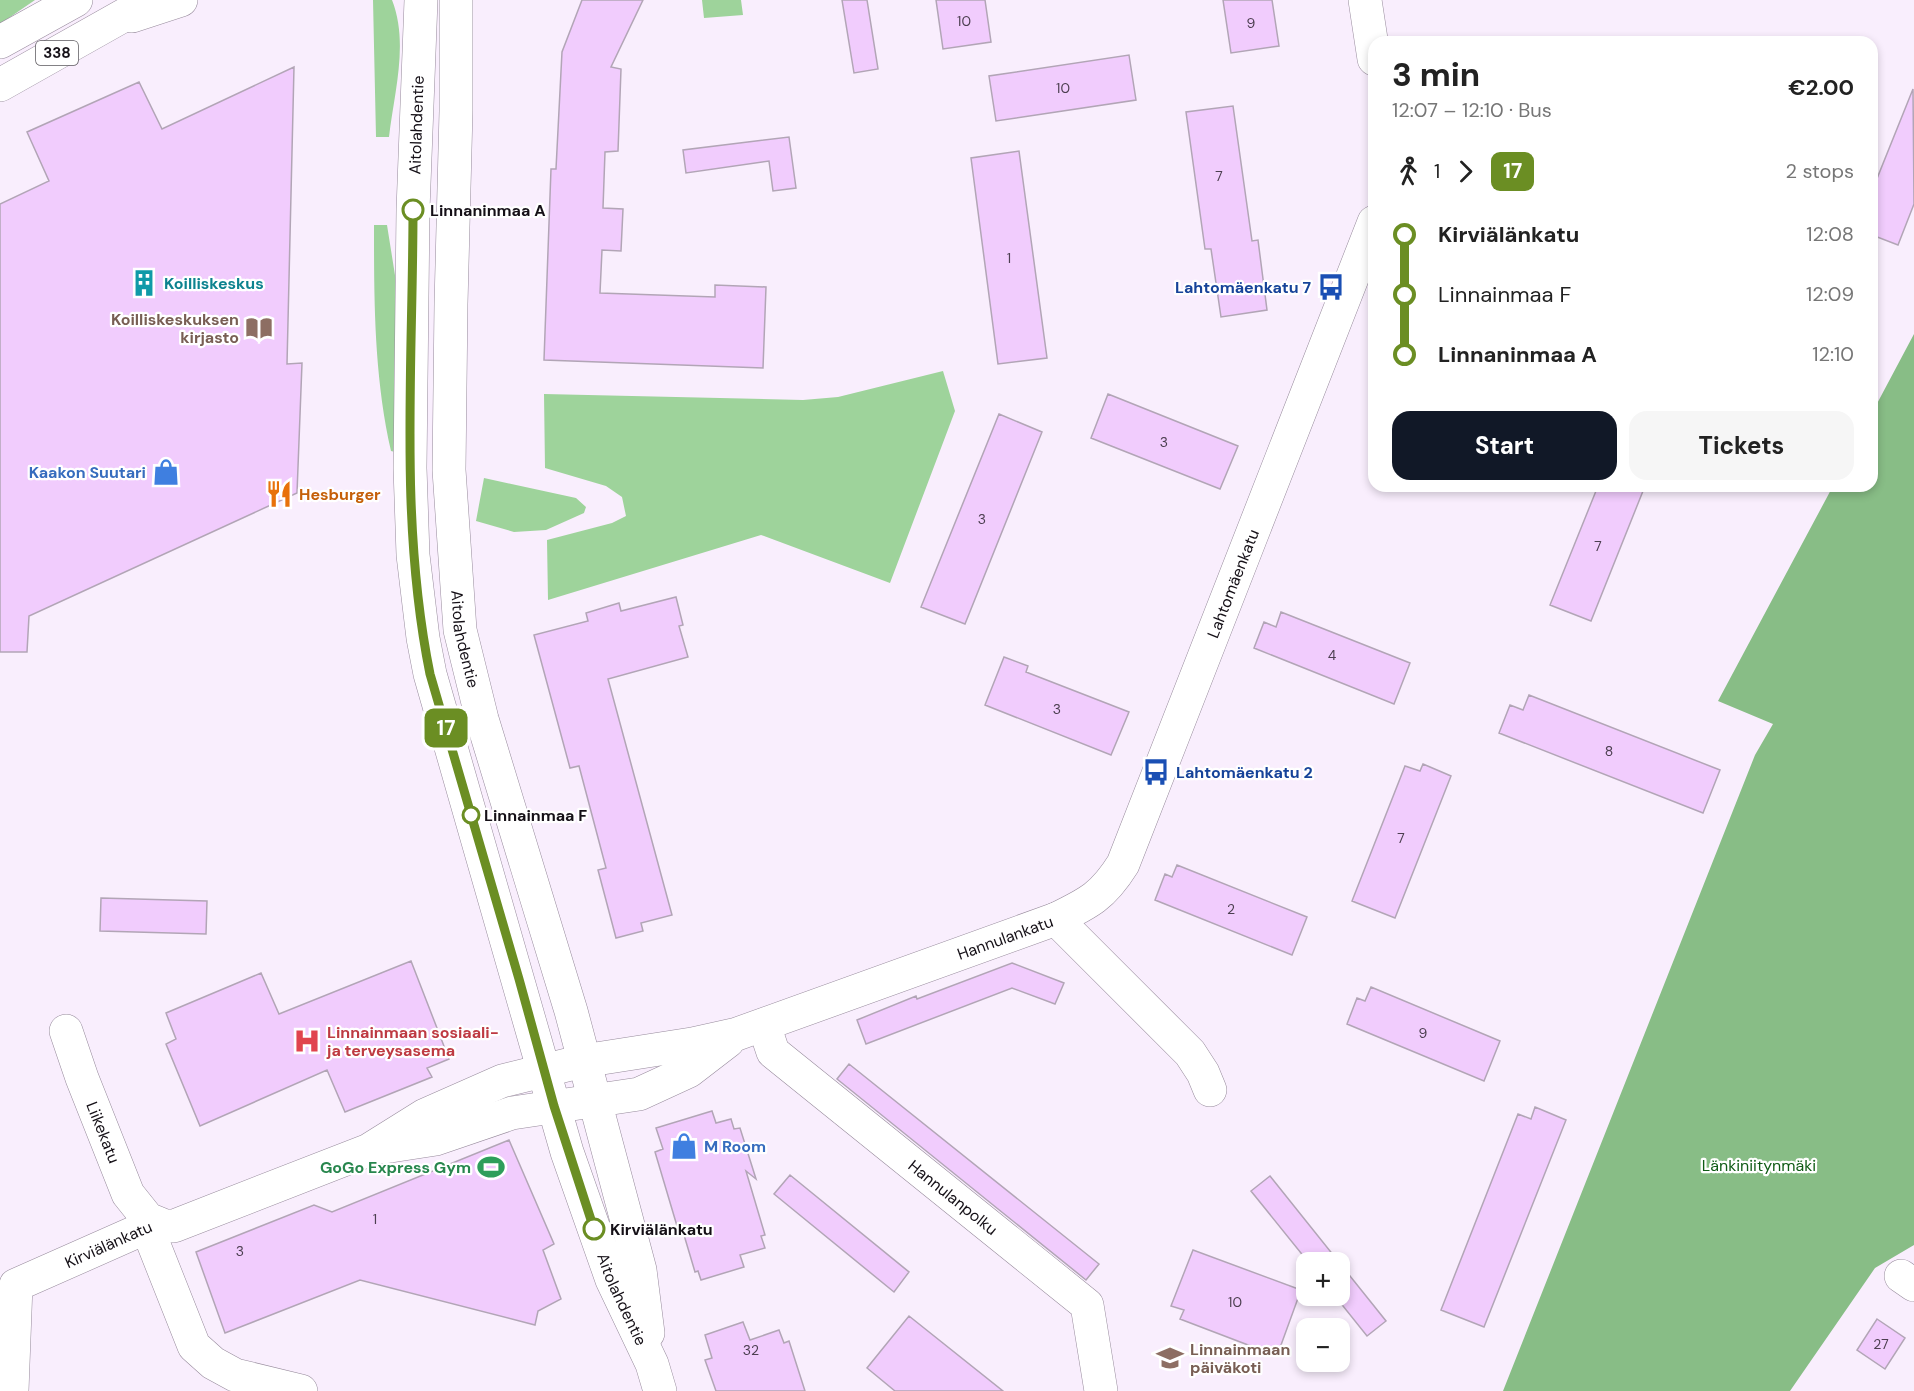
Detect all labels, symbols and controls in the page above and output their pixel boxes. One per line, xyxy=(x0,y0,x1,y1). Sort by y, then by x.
house number: 10 xyxy=(957,12,971,30)
house number: 9 xyxy=(1247,14,1256,32)
road number: 338 xyxy=(36,41,78,65)
text: 3 min xyxy=(1392,53,1480,96)
text: €2.00 xyxy=(1788,73,1854,102)
street label: Aitolahdentie xyxy=(404,75,429,175)
house number: 10 xyxy=(1056,79,1070,97)
text: 12:07 – 12:10 · Bus xyxy=(1392,97,1552,123)
icon: walk xyxy=(1392,155,1425,188)
icon: forward xyxy=(1449,155,1482,188)
text: 17 xyxy=(1503,157,1522,185)
text: 1 xyxy=(1434,158,1440,184)
text: 2 stops xyxy=(1786,158,1854,184)
house number: 7 xyxy=(1215,167,1223,185)
marker: Linnaninmaa A xyxy=(402,199,424,221)
place label: Linnaninmaa A xyxy=(430,200,545,221)
text: Kirviälänkatu xyxy=(1438,220,1579,249)
text: 12:08 xyxy=(1806,221,1854,247)
house number: 1 xyxy=(1007,249,1011,267)
building icon: Koilliskeskus xyxy=(129,268,159,298)
bus stop icon: Lahtomäenkatu 7 xyxy=(1316,272,1346,302)
place label: Koilliskeskus xyxy=(164,273,264,294)
place label: Lahtomäenkatu 7 xyxy=(1175,277,1311,298)
text: Linnainmaa F xyxy=(1438,280,1571,309)
text: 12:09 xyxy=(1806,281,1854,307)
place label: Koilliskeskuksen kirjasto xyxy=(111,309,239,348)
library icon: Koilliskeskuksen kirjasto xyxy=(244,313,274,343)
text: Linnaninmaa A xyxy=(1438,340,1597,369)
text: 12:10 xyxy=(1812,341,1854,367)
button: Start xyxy=(1392,411,1617,480)
button: Tickets xyxy=(1629,411,1854,480)
house number: 3 xyxy=(1160,433,1168,451)
shop icon: Kaakon Suutari xyxy=(151,457,181,487)
place label: Kaakon Suutari xyxy=(29,462,146,483)
restaurant icon: Hesburger xyxy=(264,479,294,509)
place label: Hesburger xyxy=(299,484,381,505)
house number: 3 xyxy=(978,510,986,528)
street label: Lahtomäenkatu xyxy=(1202,526,1264,641)
house number: 7 xyxy=(1594,537,1602,555)
street label: Aitolahdentie xyxy=(446,589,484,690)
house number: 4 xyxy=(1328,646,1337,664)
house number: 3 xyxy=(1053,700,1061,718)
line badge: 17 xyxy=(419,708,473,748)
text: 17 xyxy=(437,714,455,742)
house number: 8 xyxy=(1605,742,1613,760)
bus stop icon: Lahtomäenkatu 2 xyxy=(1141,757,1171,787)
place label: Lahtomäenkatu 2 xyxy=(1176,762,1313,783)
place label: Linnainmaa F xyxy=(484,805,587,826)
marker: Linnainmaa F xyxy=(462,806,480,824)
house number: 7 xyxy=(1397,829,1405,847)
house number: 2 xyxy=(1227,900,1235,918)
street label: Hannulankatu xyxy=(954,911,1056,965)
place label: Linnainmaan sosiaali- ja terveysasema xyxy=(326,1022,499,1061)
house number: 9 xyxy=(1419,1024,1428,1042)
hospital icon: Linnainmaan sosiaali- ja terveysasema xyxy=(292,1026,322,1056)
street label: Liikekatu xyxy=(81,1098,125,1166)
shop icon: M Room xyxy=(669,1131,699,1161)
place label: M Room xyxy=(704,1136,766,1157)
sports icon: GoGo Express Gym xyxy=(476,1152,506,1182)
street label: Hannulanpolku xyxy=(904,1155,1002,1240)
park label: Länkiniitynmäki xyxy=(1702,1155,1816,1176)
place label: GoGo Express Gym xyxy=(320,1157,471,1178)
house number: 1 xyxy=(373,1210,377,1228)
street label: Kirviälänkatu xyxy=(61,1216,156,1273)
marker: Kirviälänkatu xyxy=(583,1218,605,1240)
place label: Kirviälänkatu xyxy=(610,1219,713,1240)
house number: 3 xyxy=(236,1242,244,1260)
street label: Aitolahdentie xyxy=(592,1250,652,1349)
map controls xyxy=(1296,1252,1350,1372)
button: + xyxy=(1296,1252,1350,1306)
house number: 10 xyxy=(1228,1293,1242,1311)
button: − xyxy=(1296,1318,1350,1372)
house number: 27 xyxy=(1873,1335,1889,1353)
place label: Linnainmaan päiväkoti xyxy=(1190,1339,1290,1378)
house number: 32 xyxy=(743,1341,759,1359)
school or university icon: Linnainmaan päiväkoti xyxy=(1155,1343,1185,1373)

